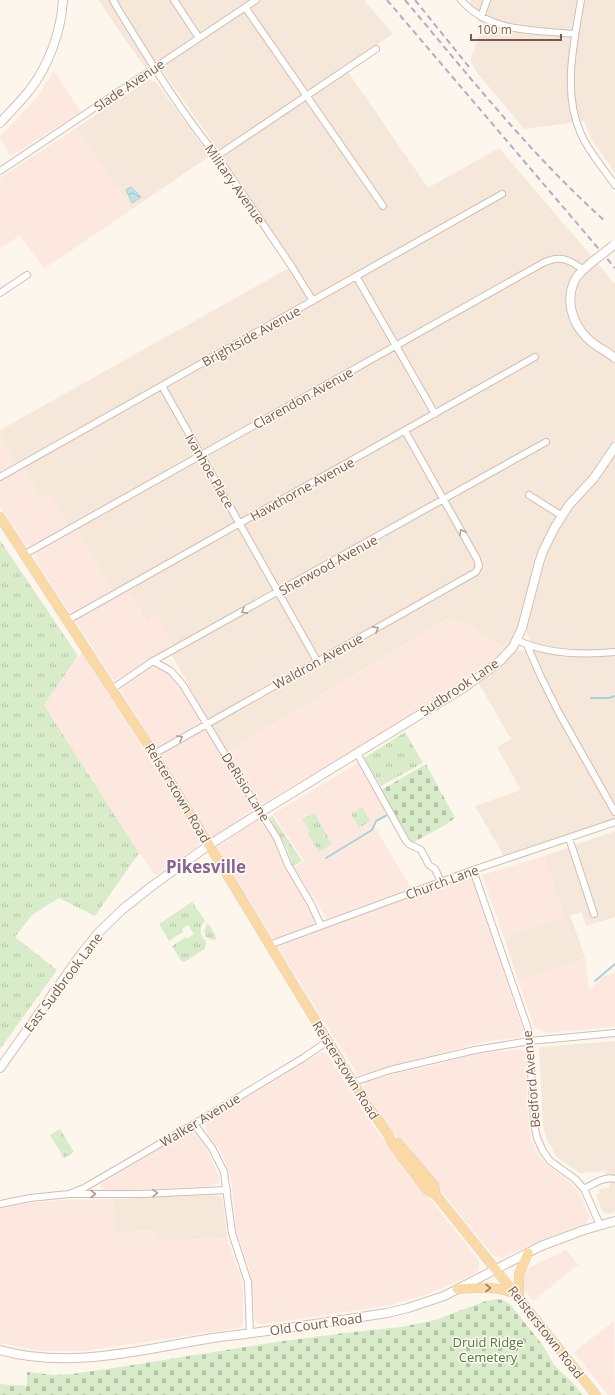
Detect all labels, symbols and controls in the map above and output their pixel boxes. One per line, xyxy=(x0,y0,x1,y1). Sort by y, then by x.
scale bar xyxy=(471,16,561,42)
text: 100 m xyxy=(477,21,512,38)
street label: Slade Avenue xyxy=(90,55,168,115)
street label: Military Avenue xyxy=(201,140,269,228)
street label: Brightside Avenue xyxy=(199,301,303,371)
street label: Clarendon Avenue xyxy=(250,363,356,433)
street label: Ivanhoe Place xyxy=(181,430,239,512)
street label: Hawthorne Avenue xyxy=(247,453,357,525)
one-way arrow xyxy=(460,529,467,537)
street label: Sherwood Avenue xyxy=(276,530,380,600)
one-way arrow xyxy=(241,607,249,614)
one-way arrow xyxy=(372,626,379,633)
street label: Waldron Avenue xyxy=(270,629,366,693)
street label: Sudbrook Lane xyxy=(416,654,502,720)
one-way arrow xyxy=(176,736,183,743)
street label: Reisterstown Road xyxy=(141,740,215,846)
street label: DeRisio Lane xyxy=(218,749,274,825)
district label: Pikesville xyxy=(166,855,246,878)
street label: Church Lane xyxy=(403,860,481,904)
street label: East Sudbrook Lane xyxy=(20,929,106,1035)
street label: Reisterstown Road xyxy=(308,1017,384,1123)
street label: Bedford Avenue xyxy=(518,1030,544,1128)
street label: Walker Avenue xyxy=(157,1089,243,1151)
one-way arrow xyxy=(152,1189,158,1197)
one-way arrow xyxy=(90,1190,96,1198)
street label: Reisterstown Road xyxy=(504,1282,588,1382)
one-way arrow xyxy=(485,1284,491,1292)
street label: Old Court Road xyxy=(269,1309,363,1339)
park label: Druid Ridge Cemetery xyxy=(453,1333,523,1366)

